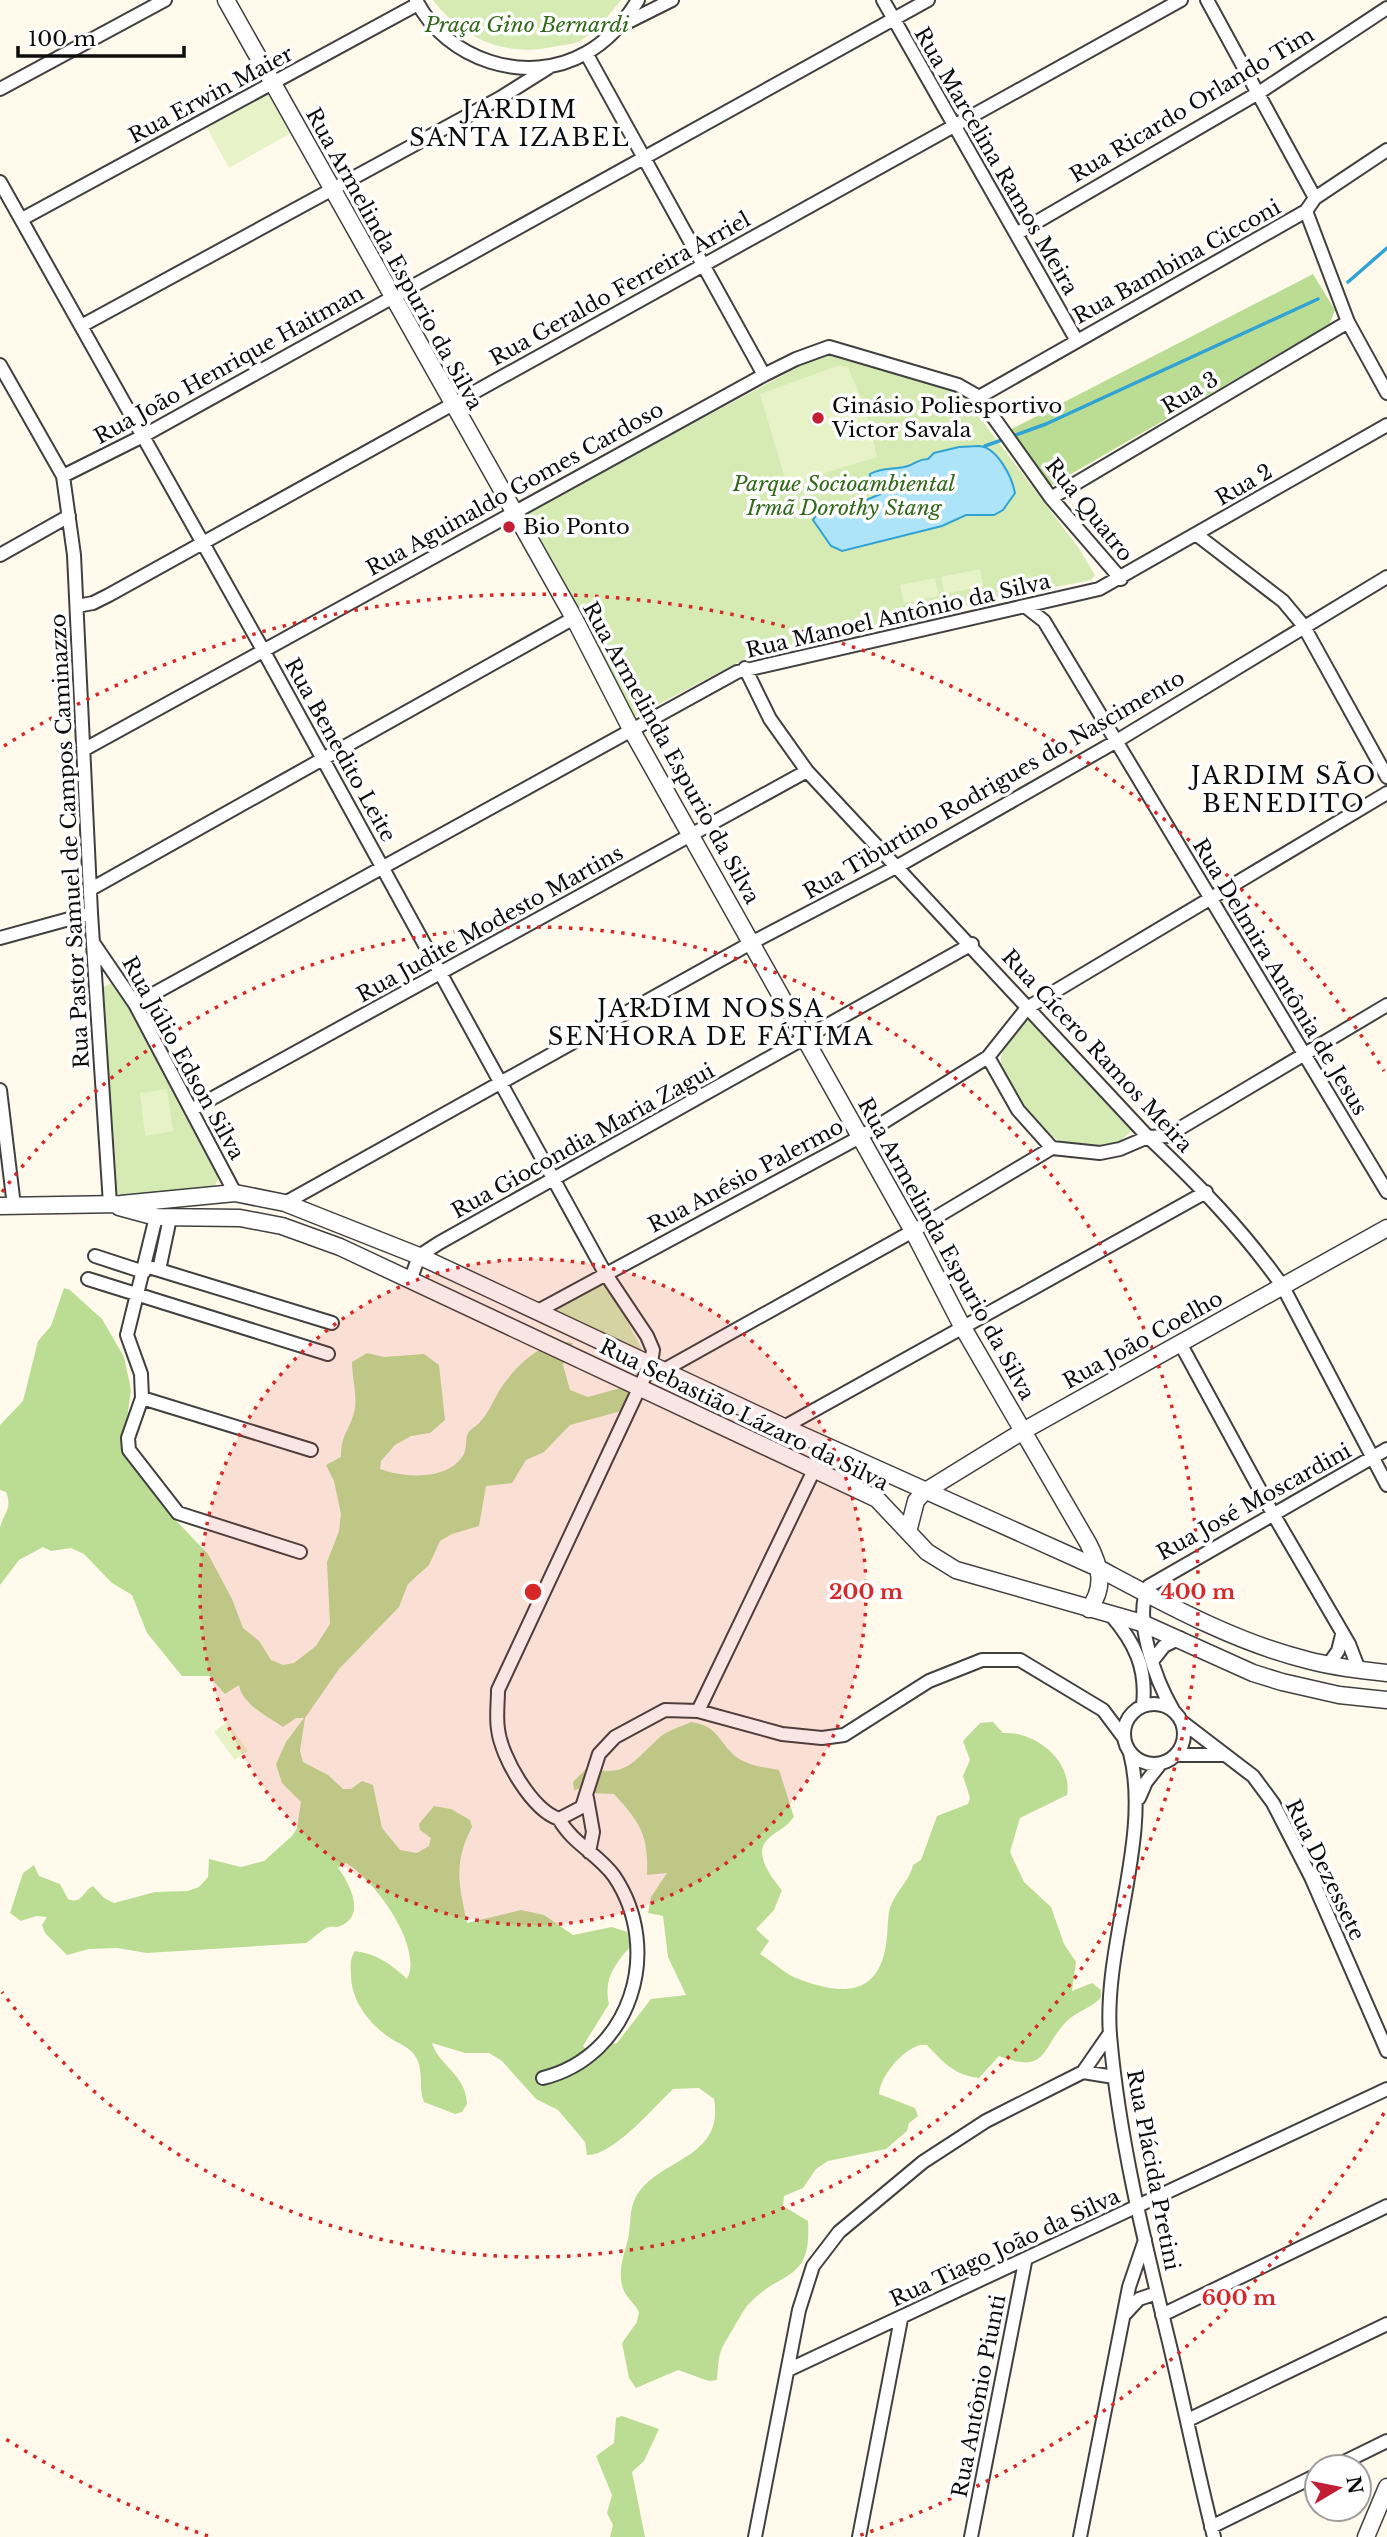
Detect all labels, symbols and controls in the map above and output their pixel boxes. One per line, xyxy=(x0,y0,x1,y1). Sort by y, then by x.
park label: Praça Gino Bernardi xyxy=(424,12,630,38)
scale bar xyxy=(18,14,184,58)
street label: Rua Ricardo Orlando Tim xyxy=(1065,21,1319,188)
street label: Rua Marcelina Ramos Meira xyxy=(909,23,1084,300)
text: 100 m xyxy=(28,26,96,52)
street label: Rua Erwin Maier xyxy=(124,41,298,149)
district label: JARDIM SANTA IZABEL xyxy=(409,95,631,152)
street label: Rua Armelinda Espurio da Silva xyxy=(300,103,488,415)
street label: Rua Bambina Cicconi xyxy=(1069,194,1285,330)
street label: Rua Geraldo Ferreira Arriel xyxy=(485,206,755,372)
street label: Rua João Henrique Haitman xyxy=(90,280,368,450)
street label: Rua 3 xyxy=(1157,366,1223,420)
place label: Ginásio Poliesportivo Victor Savala xyxy=(831,393,1062,443)
street label: Rua Aguinaldo Gomes Cardoso xyxy=(362,396,668,582)
marker: Ginásio Poliesportivo Victor Savala xyxy=(810,410,826,426)
street label: Rua Quatro xyxy=(1040,453,1138,567)
street label: Rua 2 xyxy=(1211,458,1277,512)
park label: Parque Socioambiental Irmã Dorothy Stang xyxy=(732,471,956,521)
place label: Bio Ponto xyxy=(523,514,630,540)
marker: Bio Ponto xyxy=(501,519,517,535)
street label: Rua Manoel Antônio da Silva xyxy=(743,568,1053,664)
street label: Rua Armelinda Espurio da Silva xyxy=(577,597,765,909)
street label: Rua Pastor Samuel de Campos Caminazzo xyxy=(45,613,95,1069)
street label: Rua Benedito Leite xyxy=(279,654,401,846)
street label: Rua Tiburtino Rodrigues do Nascimento xyxy=(799,665,1189,905)
district label: JARDIM SÃO BENEDITO xyxy=(1188,761,1377,818)
street label: Rua Delmira Antônia de Jesus xyxy=(1187,834,1373,1120)
street label: Rua Judite Modesto Martins xyxy=(352,840,628,1008)
street label: Rua Cícero Ramos Meira xyxy=(996,944,1198,1158)
street label: Rua Júlio Edson Silva xyxy=(116,952,250,1165)
district label: JARDIM NOSSA SENHORA DE FÁTIMA xyxy=(548,994,874,1051)
street label: Rua Giocondia Maria Zagui xyxy=(447,1058,719,1224)
street label: Rua Armelinda Espurio da Silva xyxy=(852,1093,1040,1405)
street label: Rua Anésio Palermo xyxy=(644,1114,848,1238)
street label: Rua João Coelho xyxy=(1059,1285,1227,1395)
street label: Rua Sebastião Lázaro da Silva xyxy=(595,1334,893,1497)
street label: Rua José Moscardini xyxy=(1152,1438,1356,1566)
text: 200 m xyxy=(829,1579,903,1605)
text: 400 m xyxy=(1161,1579,1235,1605)
centre of rings xyxy=(521,1580,545,1604)
street label: Rua Dezessete xyxy=(1280,1795,1370,1945)
street label: Rua Plácida Pretini xyxy=(1121,2067,1185,2273)
street label: Rua Tiago João da Silva xyxy=(886,2183,1124,2313)
text: 600 m xyxy=(1202,2285,1276,2311)
street label: Rua Antônio Piunti xyxy=(947,2292,1011,2500)
north arrow xyxy=(1303,2453,1373,2523)
text: N xyxy=(1341,2474,1367,2496)

